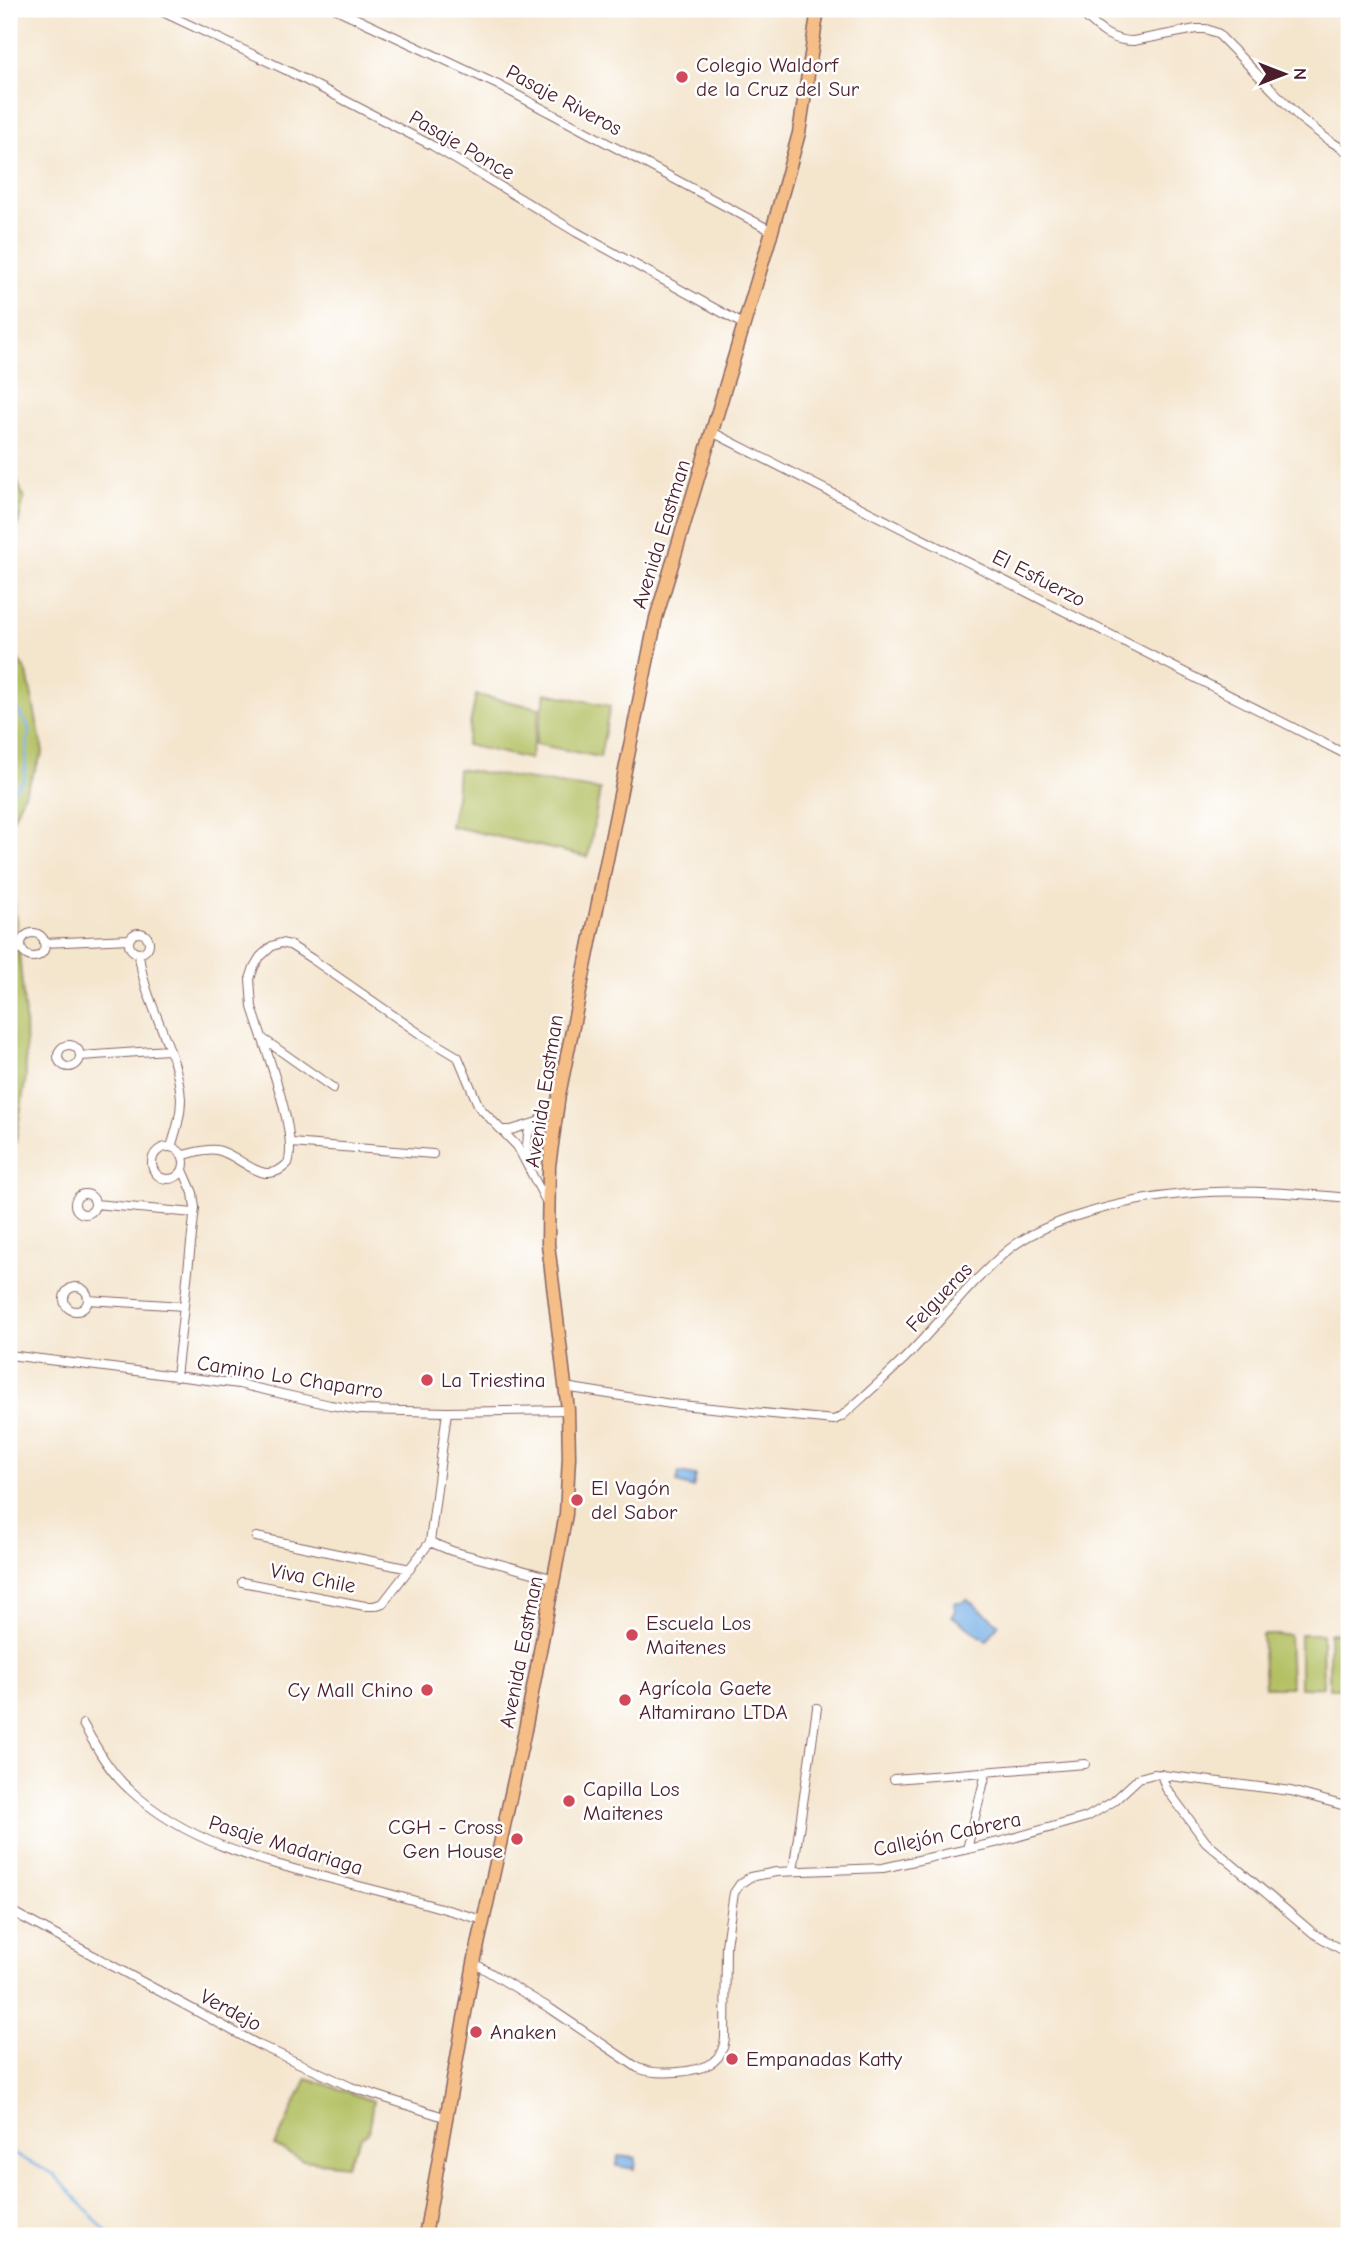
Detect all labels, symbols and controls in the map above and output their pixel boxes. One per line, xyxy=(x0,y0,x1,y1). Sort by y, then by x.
north arrow xyxy=(1250,38,1320,108)
place label: Colegio Waldorf de la Cruz del Sur xyxy=(696,53,860,101)
street label: Pasaje Riveros xyxy=(502,59,626,141)
text: N xyxy=(1289,68,1311,80)
marker: Colegio Waldorf de la Cruz del Sur xyxy=(674,69,690,85)
street label: Pasaje Ponce xyxy=(405,105,519,185)
street label: Avenida Eastman xyxy=(627,457,695,611)
street label: El Esfuerzo xyxy=(989,544,1089,612)
street label: Avenida Eastman xyxy=(520,1013,568,1169)
street label: Felgueras xyxy=(901,1257,977,1337)
street label: Camino Lo Chaparro xyxy=(195,1350,385,1404)
place label: La Triestina xyxy=(441,1368,546,1392)
marker: La Triestina xyxy=(419,1372,435,1388)
place label: El Vagón del Sabor xyxy=(591,1476,678,1524)
marker: El Vagón del Sabor xyxy=(569,1492,585,1508)
street label: Viva Chile xyxy=(268,1558,358,1598)
street label: Avenida Eastman xyxy=(494,1574,548,1730)
place label: Escuela Los Maitenes xyxy=(646,1611,751,1659)
marker: Escuela Los Maitenes xyxy=(624,1627,640,1643)
place label: Agrícola Gaete Altamirano LTDA xyxy=(639,1676,788,1724)
place label: Cy Mall Chino xyxy=(287,1678,413,1702)
marker: Cy Mall Chino xyxy=(419,1682,435,1698)
marker: Agrícola Gaete Altamirano LTDA xyxy=(617,1692,633,1708)
place label: Capilla Los Maitenes xyxy=(583,1777,680,1825)
marker: Capilla Los Maitenes xyxy=(561,1793,577,1809)
street label: Callejón Cabrera xyxy=(871,1807,1023,1861)
street label: Pasaje Madariaga xyxy=(206,1810,366,1880)
place label: CGH - Cross Gen House xyxy=(388,1815,503,1863)
marker: CGH - Cross Gen House xyxy=(509,1831,525,1847)
street label: Verdejo xyxy=(196,1984,266,2036)
place label: Anaken xyxy=(490,2020,557,2044)
marker: Anaken xyxy=(468,2024,484,2040)
place label: Empanadas Katty xyxy=(746,2047,903,2071)
marker: Empanadas Katty xyxy=(724,2051,740,2067)

